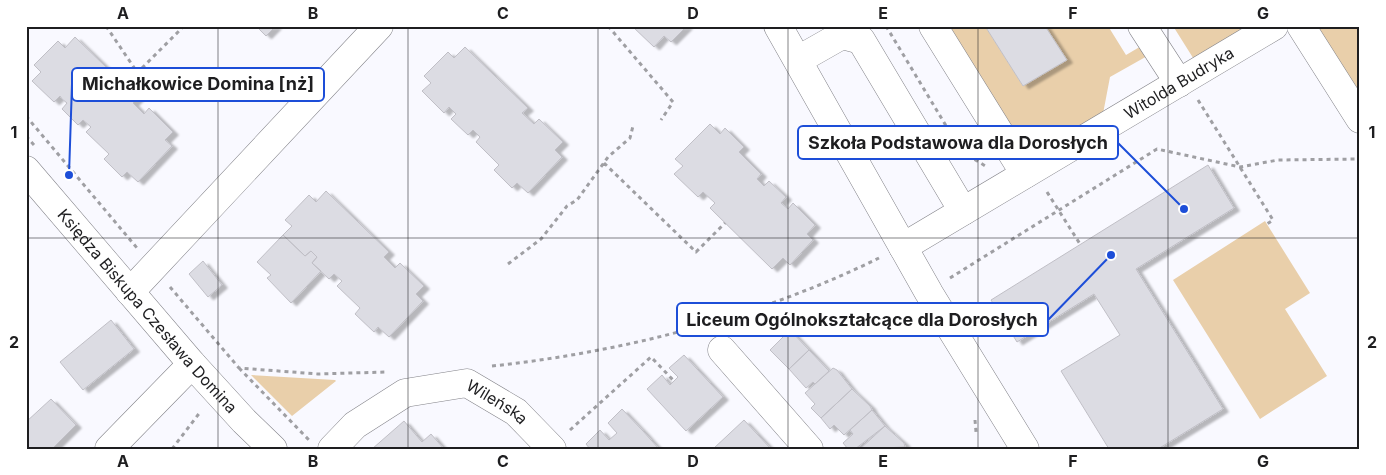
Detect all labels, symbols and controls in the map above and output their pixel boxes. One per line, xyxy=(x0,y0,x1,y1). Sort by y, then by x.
text: A xyxy=(117,3,129,23)
text: B xyxy=(308,3,318,23)
text: C xyxy=(497,3,509,23)
text: D xyxy=(687,3,699,23)
text: E xyxy=(878,3,888,23)
text: F xyxy=(1068,3,1078,23)
text: G xyxy=(1257,3,1269,23)
street label: Witolda Budryka xyxy=(1120,42,1237,123)
callout: Michałkowice Domina [nż] xyxy=(72,68,324,101)
text: Michałkowice Domina [nż] xyxy=(82,73,314,94)
text: 1 xyxy=(11,122,17,142)
text: 1 xyxy=(1369,122,1375,142)
callout: Szkoła Podstawowa dla Dorosłych xyxy=(798,126,1118,159)
text: Szkoła Podstawowa dla Dorosłych xyxy=(808,132,1108,153)
street label: Księdza Biskupa Czesława Domina xyxy=(54,205,242,417)
callout: Liceum Ogólnokształcące dla Dorosłych xyxy=(677,303,1048,336)
text: Liceum Ogólnokształcące dla Dorosłych xyxy=(686,309,1038,330)
text: 2 xyxy=(9,332,19,352)
text: 2 xyxy=(1367,332,1377,352)
street label: Wileńska xyxy=(463,375,532,428)
text: A xyxy=(117,451,129,471)
text: B xyxy=(308,451,318,471)
text: C xyxy=(497,451,509,471)
text: D xyxy=(687,451,699,471)
text: E xyxy=(878,451,888,471)
text: F xyxy=(1068,451,1078,471)
text: G xyxy=(1257,451,1269,471)

